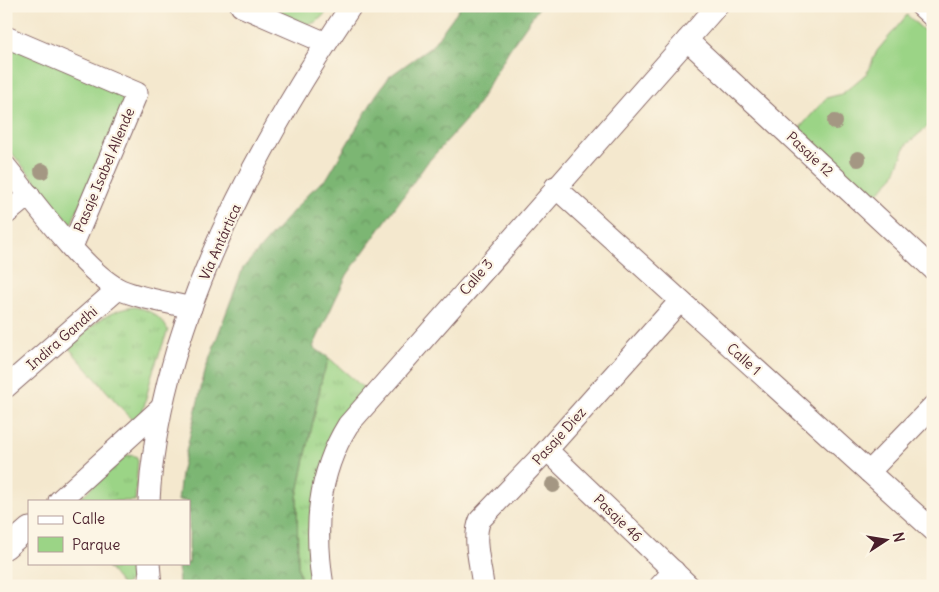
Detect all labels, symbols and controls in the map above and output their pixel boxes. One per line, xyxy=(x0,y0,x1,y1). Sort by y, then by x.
street label: Pasaje Isabel Allende xyxy=(70,105,138,235)
street label: Pasaje 12 xyxy=(783,128,837,180)
street label: Vía Antártica xyxy=(195,201,245,283)
street label: Calle 3 xyxy=(455,255,497,299)
street label: Indira Gandhi xyxy=(23,302,101,374)
street label: Calle 1 xyxy=(723,339,765,379)
street label: Pasaje Diez xyxy=(528,403,590,469)
street label: Pasaje 46 xyxy=(590,490,646,546)
legend xyxy=(28,500,190,564)
text: Calle xyxy=(72,509,105,528)
north arrow xyxy=(862,514,912,564)
text: N xyxy=(889,531,909,544)
text: Parque xyxy=(72,535,120,554)

